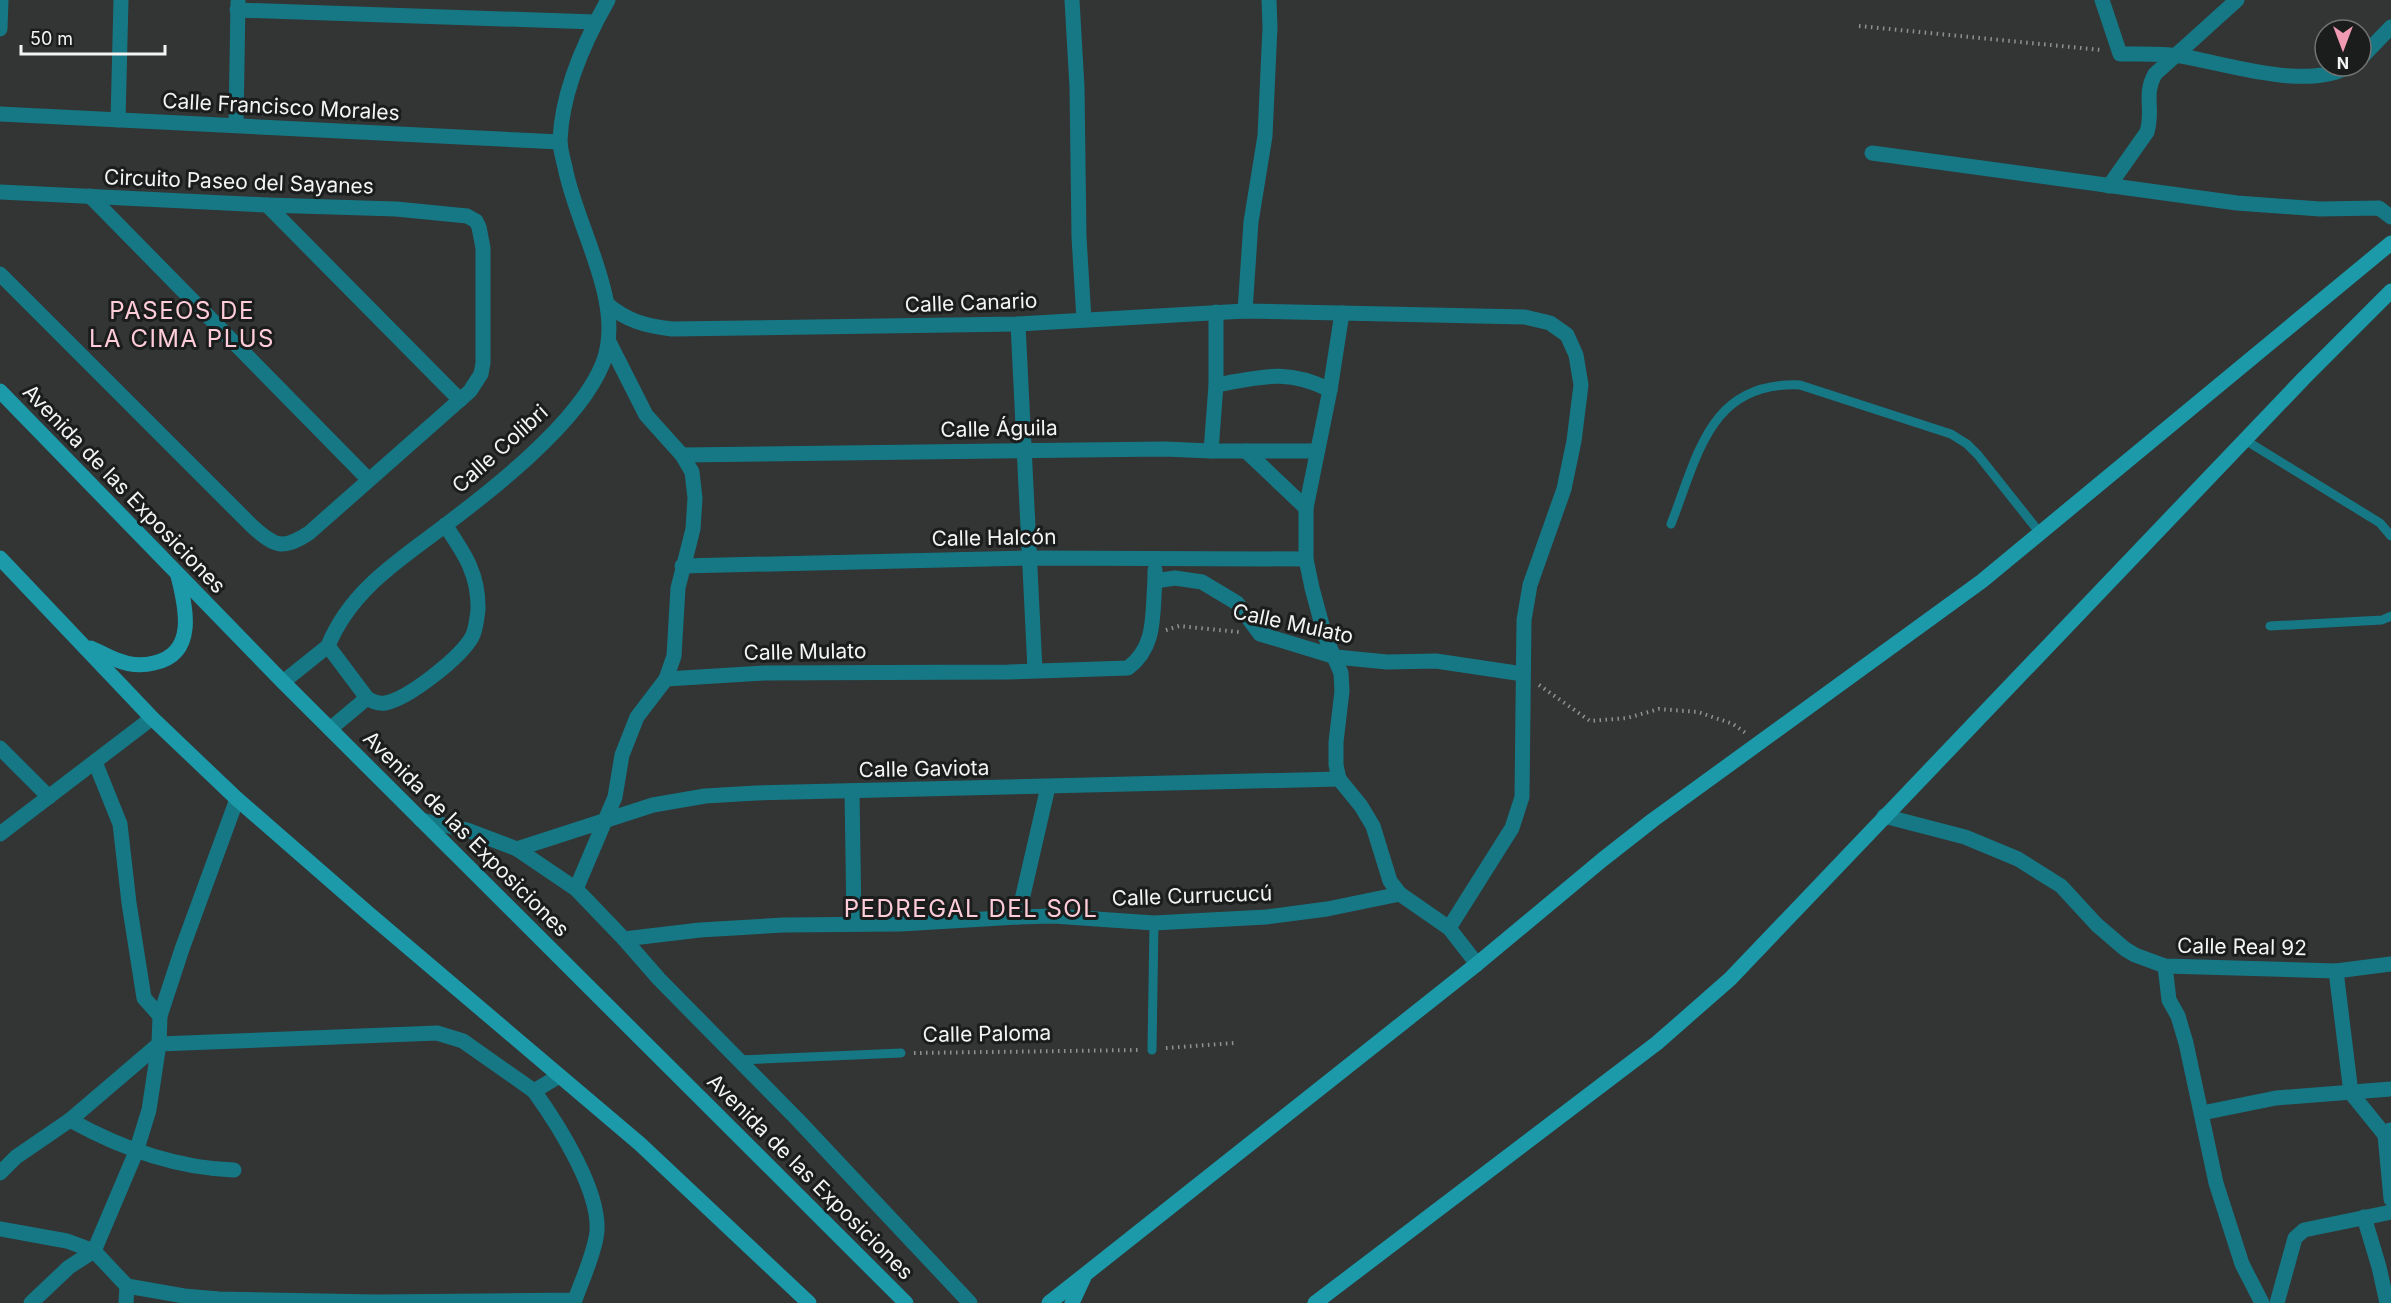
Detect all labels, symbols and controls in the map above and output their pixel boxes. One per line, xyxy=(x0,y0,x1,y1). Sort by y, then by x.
scale bar xyxy=(21,18,165,56)
north arrow xyxy=(2313,18,2373,78)
text: 50 m xyxy=(30,28,73,49)
text: N xyxy=(2337,53,2349,73)
street label: Calle Francisco Morales xyxy=(162,88,400,125)
street label: Circuito Paseo del Sayanes xyxy=(104,164,374,199)
street label: Calle Canario xyxy=(904,288,1038,317)
district label: PASEOS DE LA CIMA PLUS xyxy=(89,296,275,353)
street label: Avenida de las Exposiciones xyxy=(18,379,231,598)
street label: Calle Colibri xyxy=(447,399,553,498)
street label: Calle Águila xyxy=(940,414,1058,442)
street label: Calle Halcón xyxy=(931,524,1057,551)
street label: Calle Mulato xyxy=(1230,598,1356,649)
street label: Calle Mulato xyxy=(743,638,867,665)
street label: Avenida de las Exposiciones xyxy=(358,726,574,942)
street label: Calle Gaviota xyxy=(858,755,990,782)
street label: Calle Currucucú xyxy=(1111,880,1273,911)
district label: PEDREGAL DEL SOL xyxy=(844,894,1098,923)
street label: Calle Real 92 xyxy=(2177,933,2307,960)
street label: Calle Paloma xyxy=(923,1020,1051,1047)
street label: Avenida de las Exposiciones xyxy=(702,1069,918,1285)

